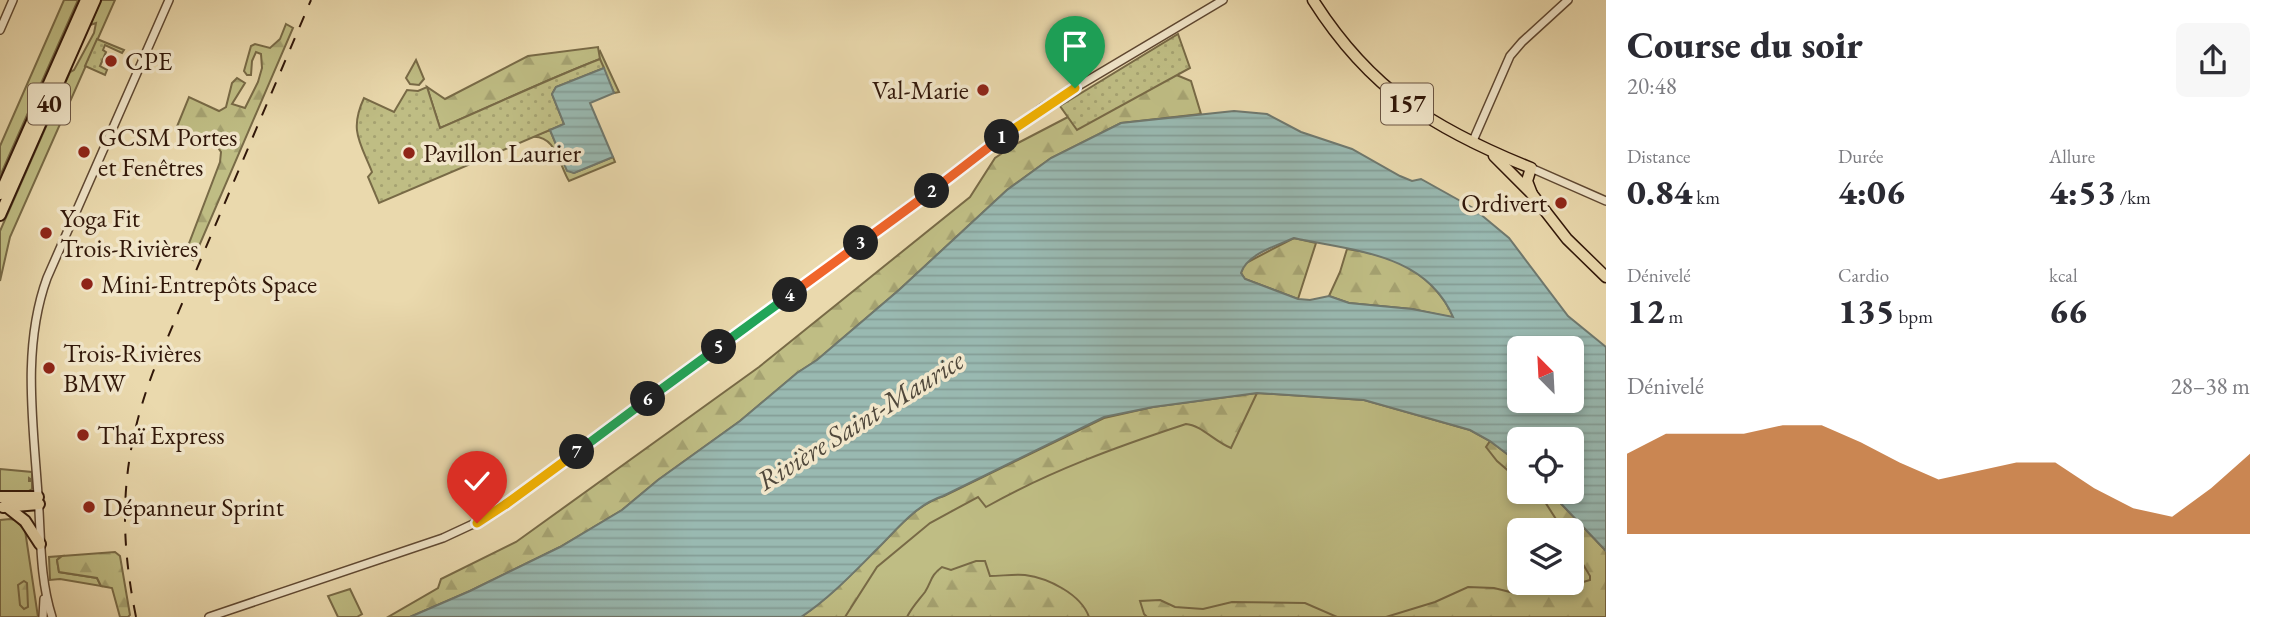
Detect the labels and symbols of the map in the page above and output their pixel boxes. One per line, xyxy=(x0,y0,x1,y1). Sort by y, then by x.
pin xyxy=(1045,16,1105,88)
place label: CPE xyxy=(125,44,173,78)
marker: CPE xyxy=(103,53,119,69)
place label: Val-Marie xyxy=(872,73,969,107)
marker: Val-Marie xyxy=(975,82,991,98)
road number: 40 xyxy=(28,84,70,124)
road number: 157 xyxy=(1381,84,1433,124)
place label: GCSM Portes et Fenêtres xyxy=(98,120,237,184)
pin: 1 xyxy=(984,120,1020,154)
place label: Pavillon Laurier xyxy=(423,136,581,170)
marker: GCSM Portes et Fenêtres xyxy=(76,144,92,160)
marker: Pavillon Laurier xyxy=(401,145,417,161)
pin: 2 xyxy=(914,174,950,208)
place label: Ordivert xyxy=(1461,186,1547,220)
marker: Ordivert xyxy=(1553,195,1569,211)
place label: Yoga Fit Trois-Rivières xyxy=(60,201,198,265)
marker: Yoga Fit Trois-Rivières xyxy=(38,225,54,241)
pin: 3 xyxy=(844,226,878,260)
place label: Mini-Entrepôts Space xyxy=(101,267,317,301)
marker: Mini-Entrepôts Space xyxy=(79,276,95,292)
pin: 4 xyxy=(772,278,808,312)
pin: 5 xyxy=(702,330,736,364)
place label: Trois-Rivières BMW xyxy=(63,336,201,400)
north arrow xyxy=(1507,336,1584,413)
water label: Rivière Saint-Maurice xyxy=(750,342,971,498)
marker: Trois-Rivières BMW xyxy=(41,360,57,376)
pin: 6 xyxy=(630,382,666,416)
place label: Thaï Express xyxy=(97,418,225,452)
marker: Thaï Express xyxy=(75,427,91,443)
pin: 7 xyxy=(560,434,594,470)
pin xyxy=(447,451,507,523)
place label: Dépanneur Sprint xyxy=(103,490,284,524)
marker: Dépanneur Sprint xyxy=(81,499,97,515)

